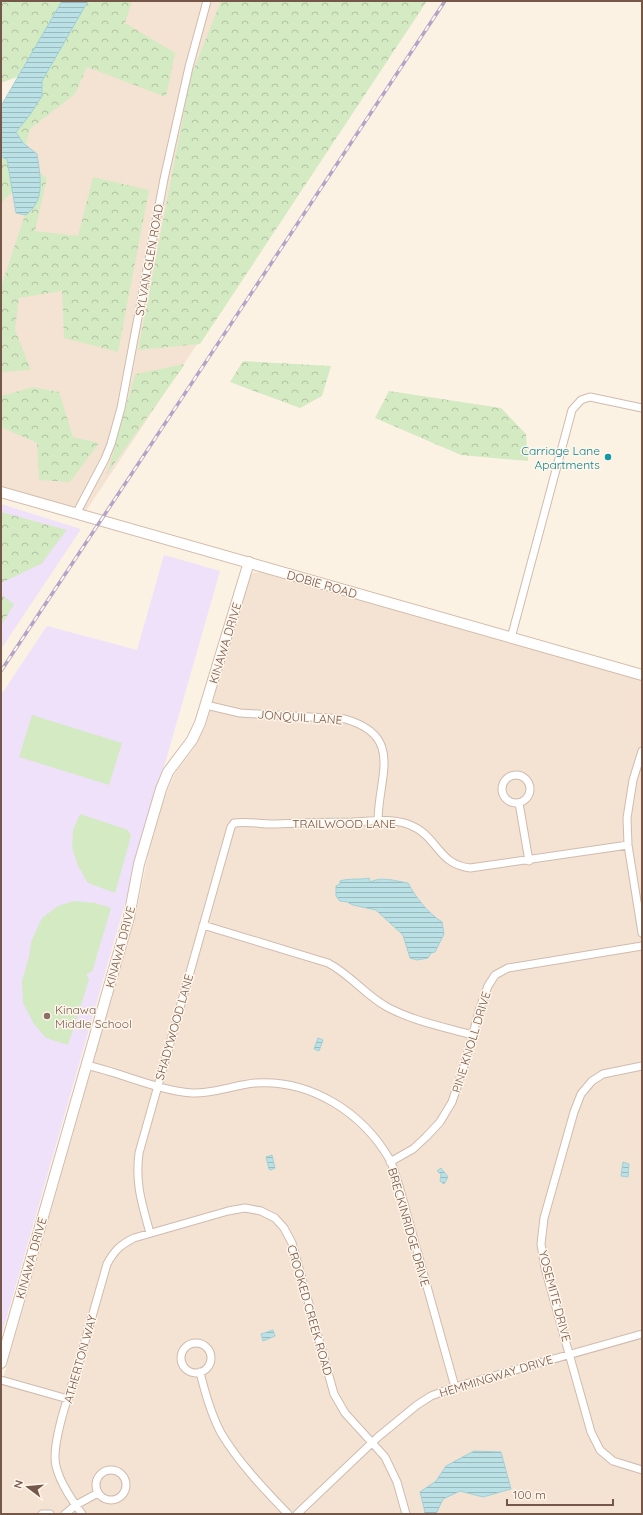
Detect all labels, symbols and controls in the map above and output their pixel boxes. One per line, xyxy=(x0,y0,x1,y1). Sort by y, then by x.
street label: SYLVAN GLEN ROAD xyxy=(132,202,166,317)
place label: Carriage Lane Apartments xyxy=(521,443,600,472)
marker: Carriage Lane Apartments xyxy=(603,452,613,462)
street label: DOBIE ROAD xyxy=(285,567,359,601)
street label: KINAWA DRIVE xyxy=(206,600,245,685)
street label: JONQUIL LANE xyxy=(257,707,343,727)
street label: TRAILWOOD LANE xyxy=(292,816,396,831)
street label: KINAWA DRIVE xyxy=(102,904,138,990)
street label: SHADYWOOD LANE xyxy=(152,972,196,1082)
street label: PINE KNOLL DRIVE xyxy=(448,989,494,1095)
place label: Kinawa Middle School xyxy=(55,1002,132,1031)
marker: Kinawa Middle School xyxy=(42,1011,52,1021)
street label: BRECKINRIDGE DRIVE xyxy=(385,1166,433,1288)
street label: KINAWA DRIVE xyxy=(12,1215,50,1301)
street label: CROOKED CREEK ROAD xyxy=(284,1243,336,1377)
street label: YOSEMITE DRIVE xyxy=(536,1249,574,1343)
street label: ATHERTON WAY xyxy=(60,1313,100,1405)
street label: HEMMINGWAY DRIVE xyxy=(437,1351,555,1400)
north arrow xyxy=(8,1467,48,1507)
text: N xyxy=(11,1478,26,1490)
scale bar xyxy=(507,1481,613,1507)
text: 100 m xyxy=(513,1487,546,1502)

